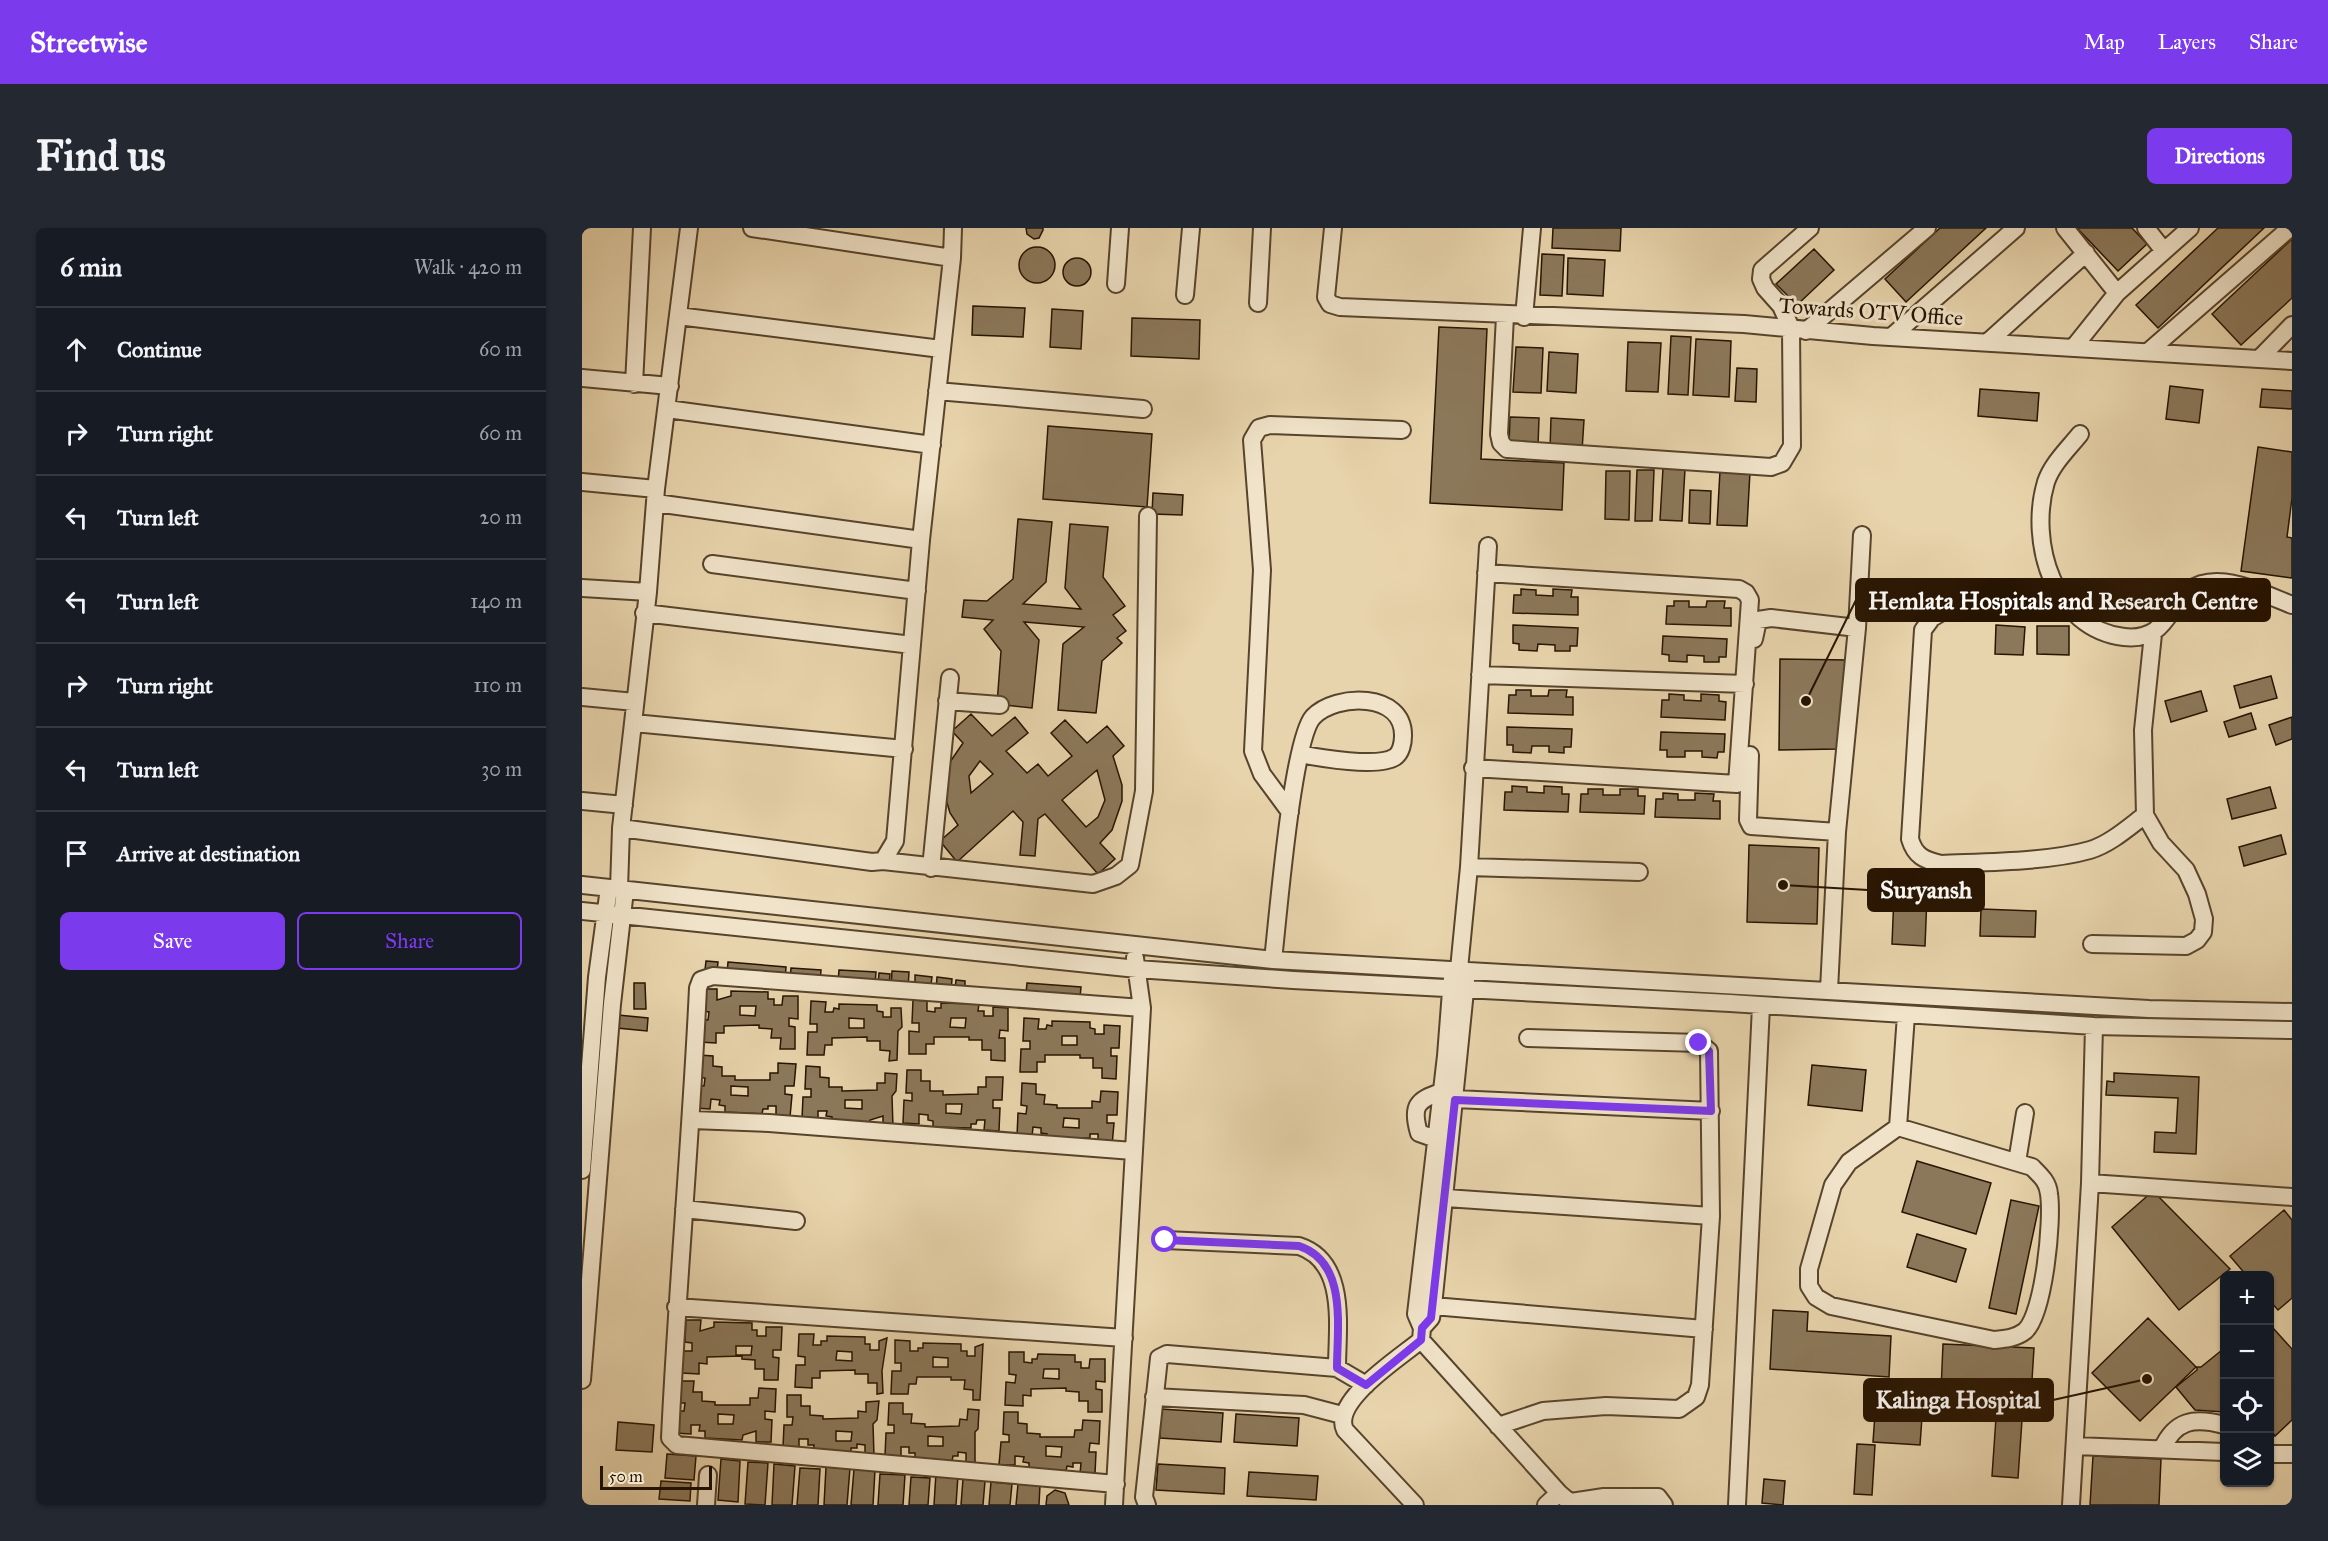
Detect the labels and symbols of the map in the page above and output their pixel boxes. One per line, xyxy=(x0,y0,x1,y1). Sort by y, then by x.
street label: Towards OTV Office xyxy=(1778,292,1964,331)
callout: Hemlata Hospitals and Research Centre xyxy=(1856,579,2270,621)
text: Hemlata Hospitals and Research Centre xyxy=(1868,586,2258,616)
callout: Suryansh xyxy=(1868,869,1984,911)
text: Suryansh xyxy=(1880,875,1973,905)
route end xyxy=(1685,1029,1711,1055)
route start xyxy=(1151,1226,1177,1252)
callout: Kalinga Hospital xyxy=(1864,1379,2053,1421)
text: Kalinga Hospital xyxy=(1876,1385,2041,1415)
scale bar xyxy=(600,1463,712,1490)

